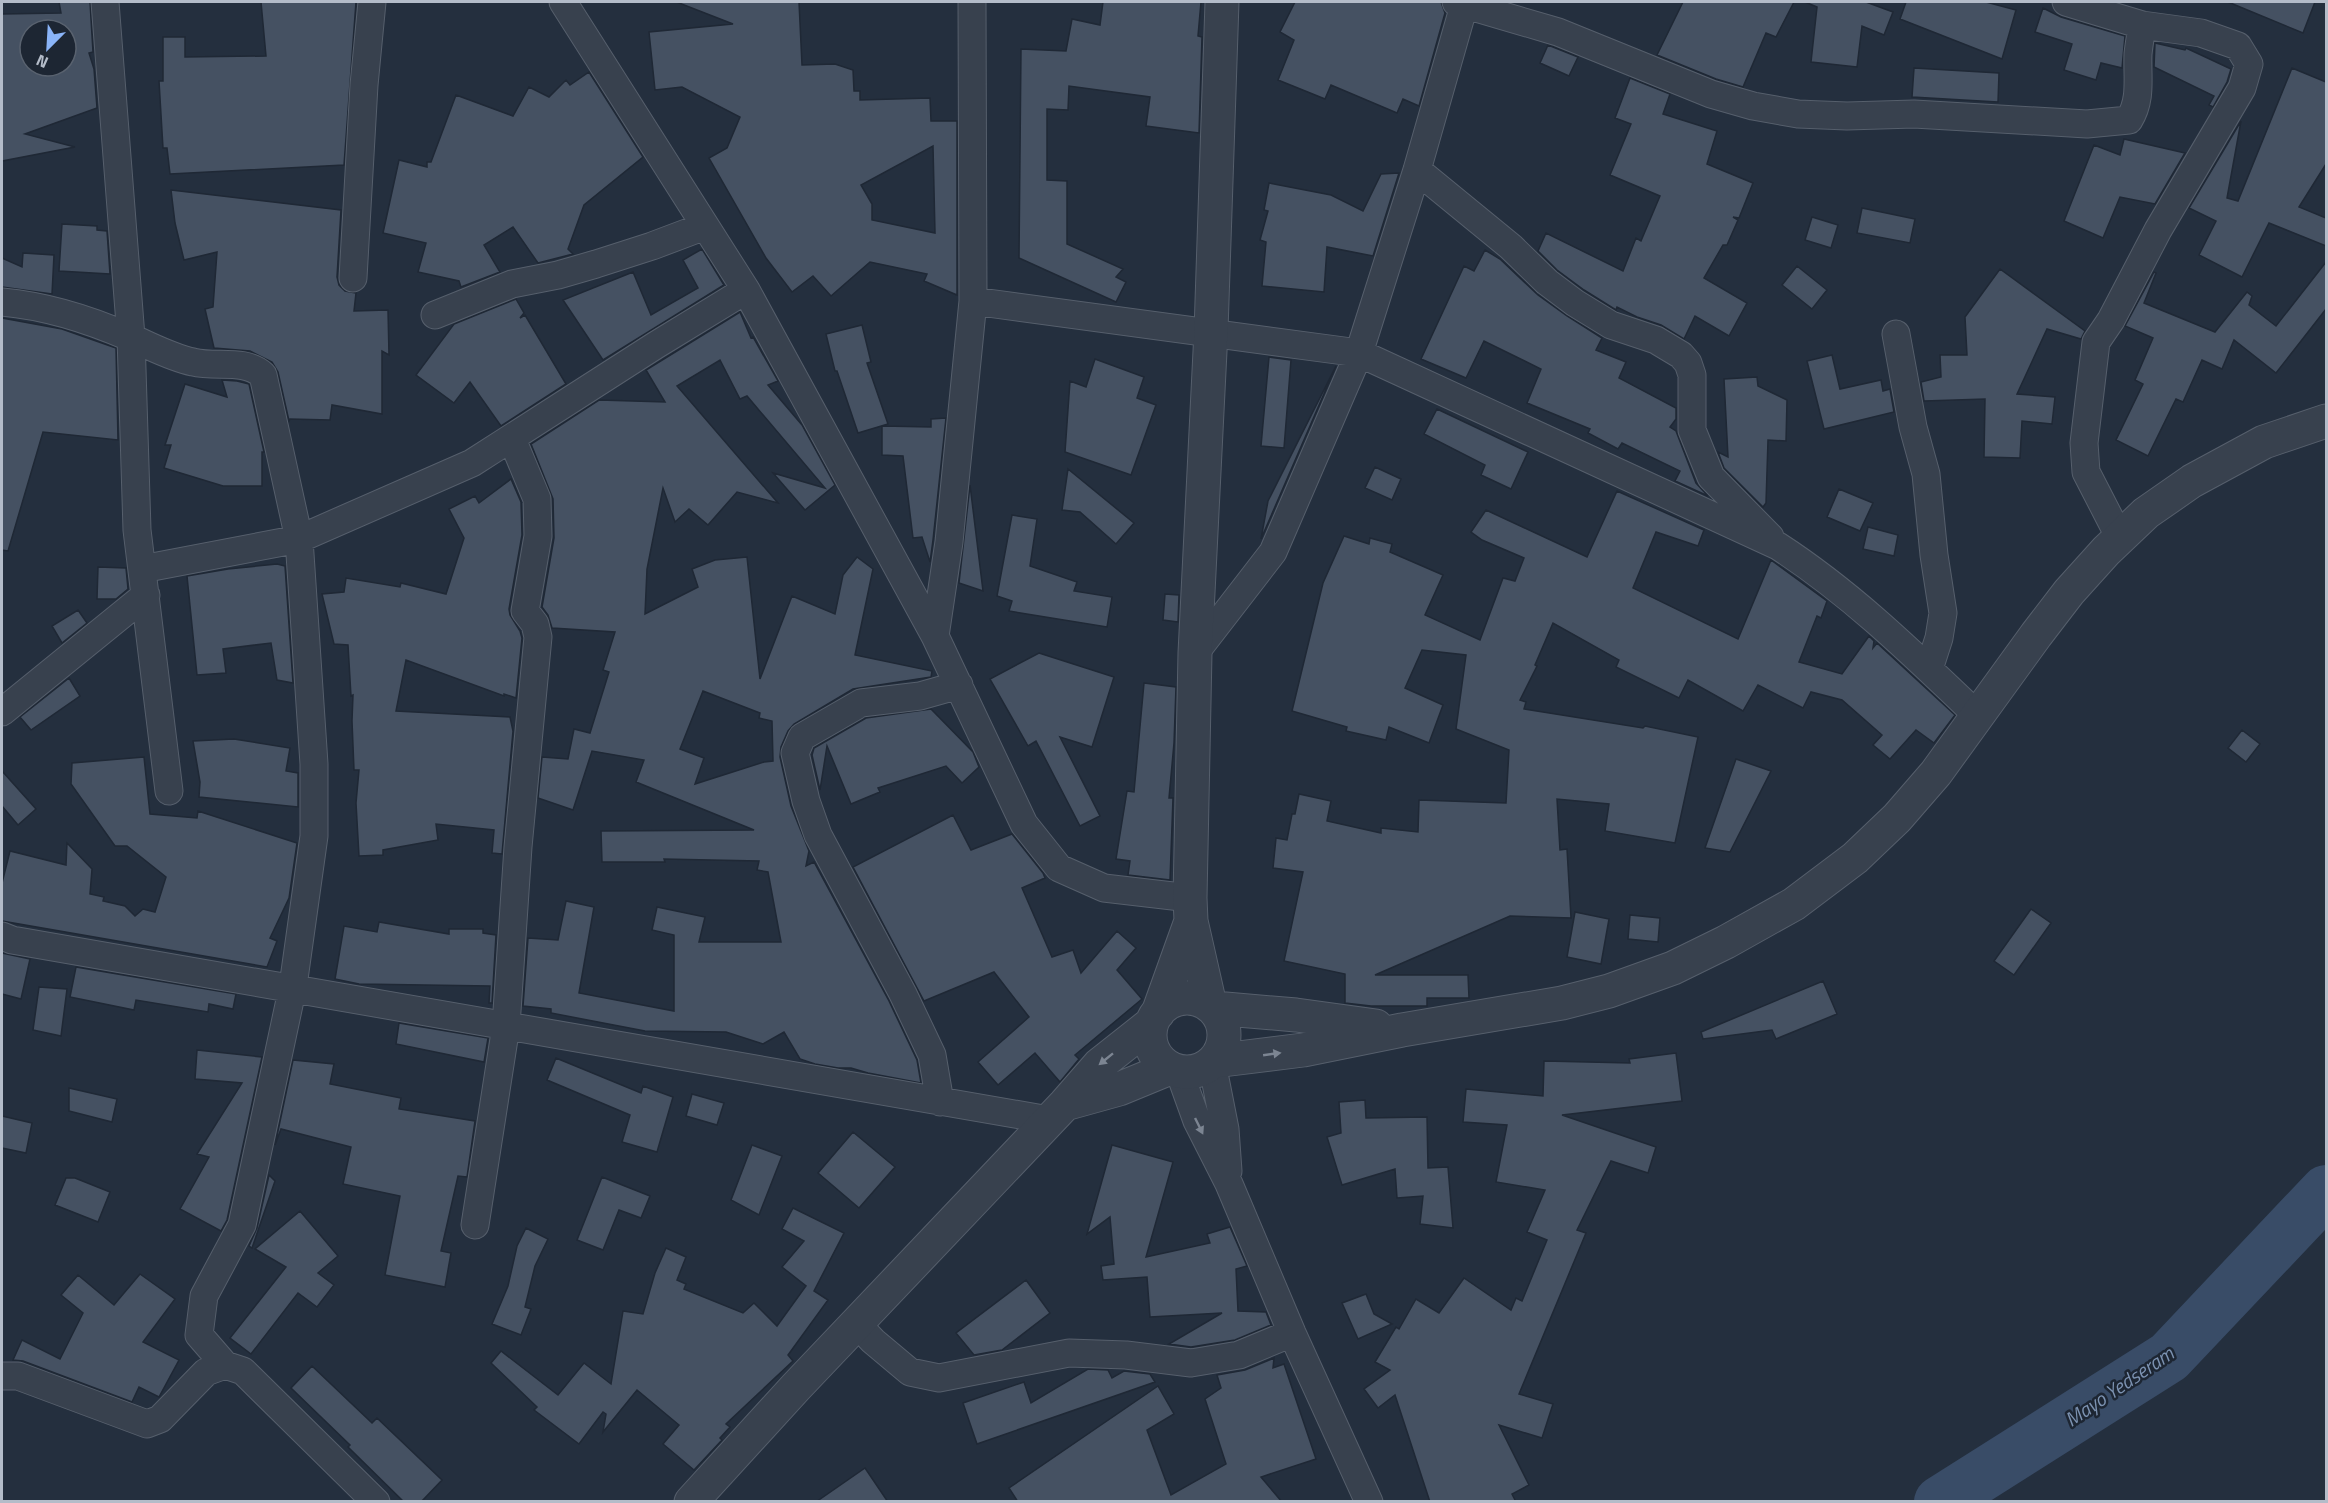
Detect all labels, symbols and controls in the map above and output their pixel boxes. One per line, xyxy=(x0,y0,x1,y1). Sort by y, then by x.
north arrow xyxy=(18,18,78,78)
text: N xyxy=(32,48,52,75)
one-way arrow xyxy=(1263,1049,1282,1058)
one-way arrow xyxy=(1098,1053,1114,1066)
one-way arrow xyxy=(1195,1117,1204,1134)
water label: Mayo Yedseram xyxy=(2058,1338,2180,1434)

